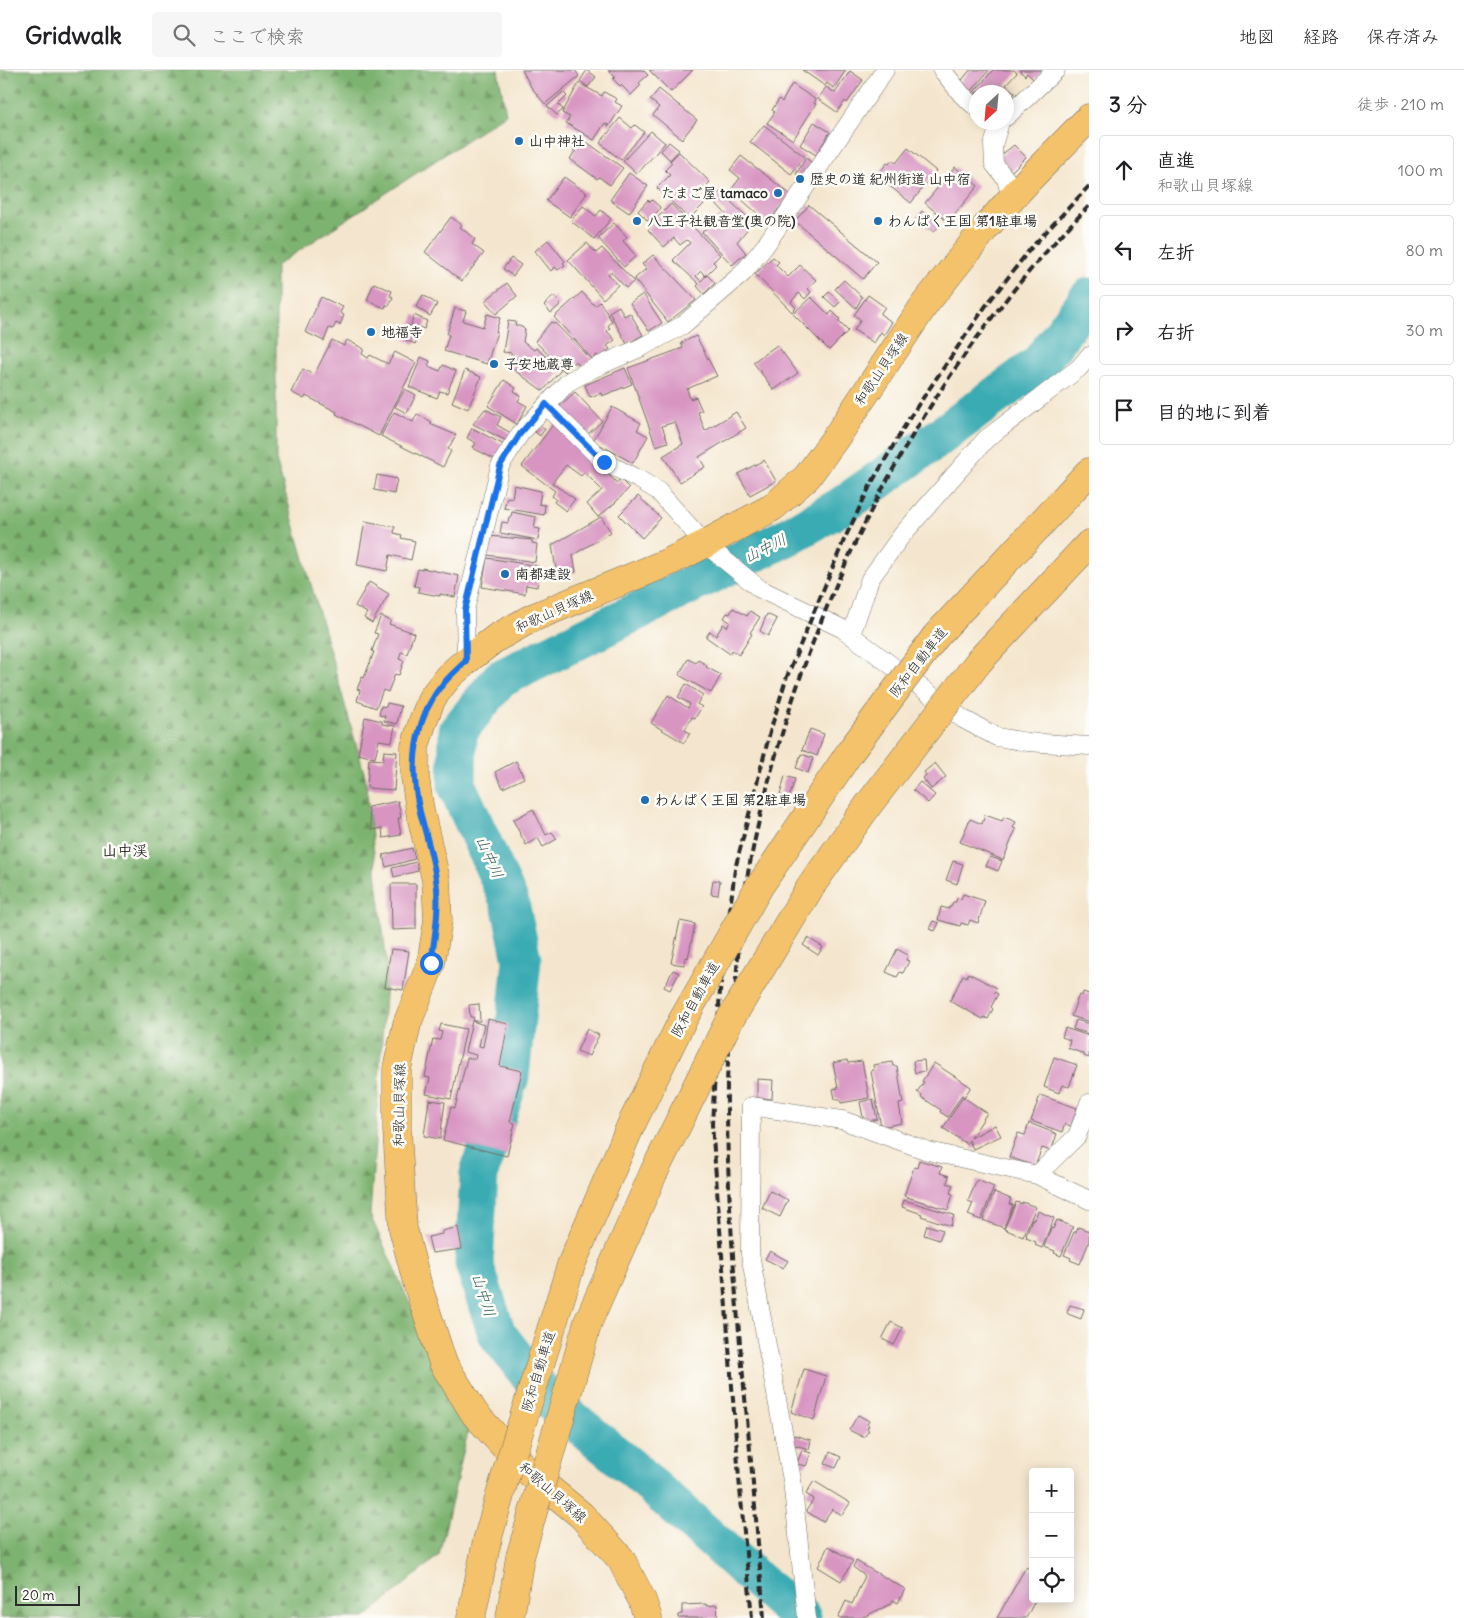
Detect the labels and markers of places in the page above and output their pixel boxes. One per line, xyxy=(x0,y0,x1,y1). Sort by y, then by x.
place label: 山中神社 xyxy=(529,132,585,150)
marker: 山中神社 xyxy=(513,135,525,147)
place label: 歴史の道 紀州街道 山中宿 xyxy=(810,170,971,188)
marker: 歴史の道 紀州街道 山中宿 xyxy=(794,173,806,185)
place label: たまご屋 tamaco xyxy=(661,184,768,202)
marker: たまご屋 tamaco xyxy=(772,187,784,199)
place label: 八王子社観音堂(奥の院) xyxy=(647,212,795,230)
place label: わんぱく王国 第1駐車場 xyxy=(888,212,1037,230)
marker: 八王子社観音堂(奥の院) xyxy=(631,215,643,227)
marker: わんぱく王国 第1駐車場 xyxy=(872,215,884,227)
place label: 地福寺 xyxy=(381,323,423,341)
marker: 地福寺 xyxy=(365,326,377,338)
place label: 子安地蔵尊 xyxy=(504,355,574,373)
marker: 子安地蔵尊 xyxy=(488,358,500,370)
place label: 南都建設 xyxy=(515,565,571,583)
marker: 南都建設 xyxy=(499,568,511,580)
place label: わんぱく王国 第2駐車場 xyxy=(655,791,806,809)
marker: わんぱく王国 第2駐車場 xyxy=(639,794,651,806)

